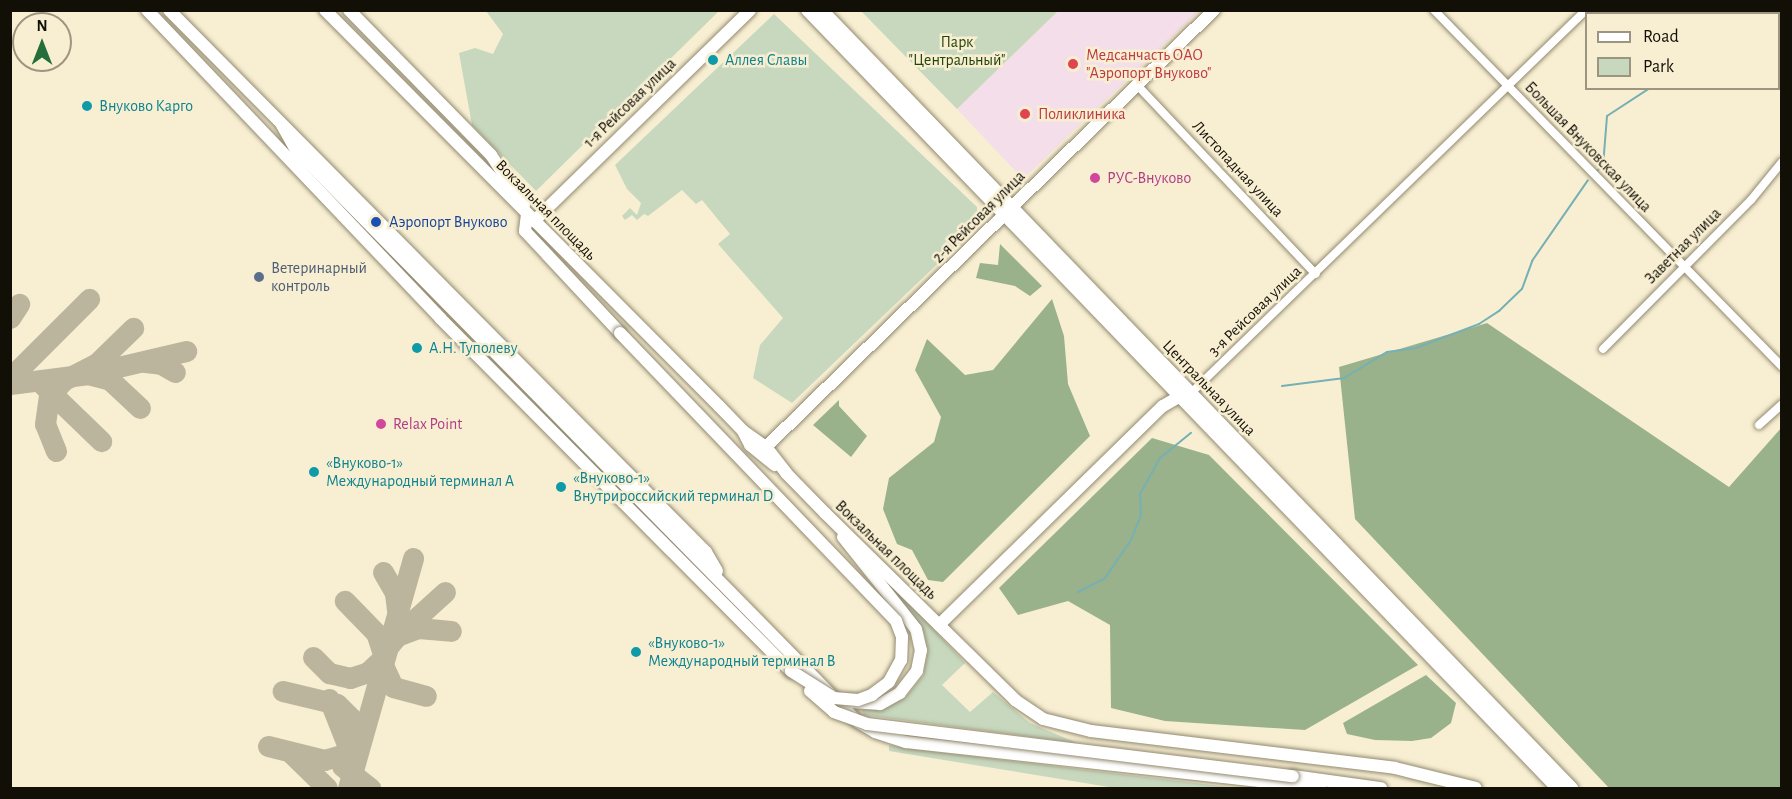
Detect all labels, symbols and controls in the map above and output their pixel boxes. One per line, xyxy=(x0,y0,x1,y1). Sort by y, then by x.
north arrow xyxy=(12,12,72,72)
legend xyxy=(1585,12,1780,90)
text: N xyxy=(36,18,48,34)
text: Road xyxy=(1643,28,1679,46)
park label: Парк "Центральный" xyxy=(908,32,1006,70)
place label: Медсанчасть ОАО "Аэропорт Внуково" xyxy=(1086,45,1212,83)
place label: Аллея Славы xyxy=(725,50,807,70)
marker: Аллея Славы xyxy=(706,53,720,67)
street label: 1-я Рейсовая улица xyxy=(580,54,680,152)
marker: Медсанчасть ОАО "Аэропорт Внуково" xyxy=(1064,55,1082,73)
text: Park xyxy=(1643,58,1674,76)
street label: Большая Внуковская улица xyxy=(1521,78,1655,216)
place label: Внуково Карго xyxy=(99,96,193,116)
marker: Внуково Карго xyxy=(80,99,94,113)
place label: Поликлиника xyxy=(1038,104,1126,124)
marker: Поликлиника xyxy=(1016,105,1034,123)
street label: Листопадная улица xyxy=(1188,117,1288,221)
street label: Вокзальная площадь xyxy=(492,156,600,264)
street label: 2-я Рейсовая улица xyxy=(929,167,1029,267)
place label: РУС-Внуково xyxy=(1107,168,1191,188)
marker: РУС-Внуково xyxy=(1088,171,1102,185)
street label: Заветная улица xyxy=(1641,204,1725,288)
place label: Аэропорт Внуково xyxy=(389,212,507,232)
marker: Аэропорт Внуково xyxy=(367,213,385,231)
place label: Ветеринарный контроль xyxy=(271,258,367,296)
street label: 3-я Рейсовая улица xyxy=(1204,262,1306,360)
marker: Ветеринарный контроль xyxy=(252,270,266,284)
street label: Центральная улица xyxy=(1158,336,1260,440)
place label: А.Н. Туполеву xyxy=(429,338,518,358)
marker: А.Н. Туполеву xyxy=(410,341,424,355)
place label: Relax Point xyxy=(393,414,462,434)
marker: Relax Point xyxy=(374,417,388,431)
place label: «Внуково-1» Международный терминал А xyxy=(326,453,514,491)
marker: «Внуково-1» Международный терминал А xyxy=(307,465,321,479)
place label: «Внуково-1» Внутрироссийский терминал D xyxy=(573,468,773,506)
marker: «Внуково-1» Внутрироссийский терминал D xyxy=(554,480,568,494)
street label: Вокзальная площадь xyxy=(831,496,941,604)
place label: «Внуково-1» Международный терминал B xyxy=(648,633,835,671)
marker: «Внуково-1» Международный терминал B xyxy=(629,645,643,659)

